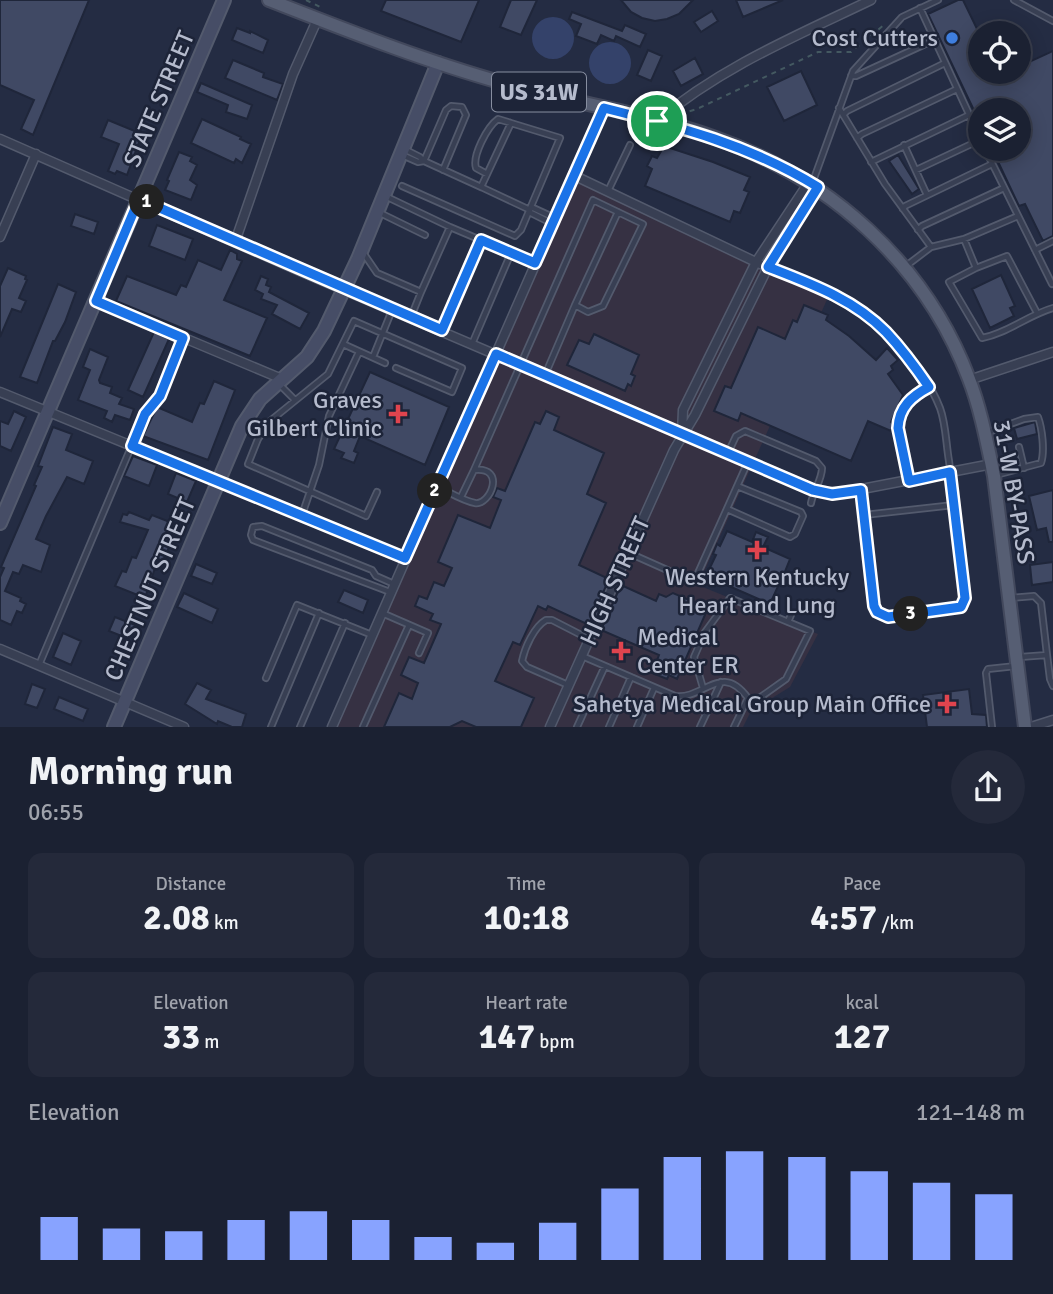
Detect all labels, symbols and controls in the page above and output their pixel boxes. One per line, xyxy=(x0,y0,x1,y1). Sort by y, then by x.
map controls xyxy=(968,21,1031,161)
button: locate xyxy=(968,21,1031,84)
place label: Cost Cutters xyxy=(812,23,938,53)
street label: STATE STREET xyxy=(117,26,201,172)
marker: Cost Cutters xyxy=(944,30,960,46)
road number: US 31W xyxy=(492,72,586,111)
pin xyxy=(627,91,687,151)
button: layers xyxy=(968,98,1031,161)
icon: arrive xyxy=(638,102,676,140)
pin: 1 xyxy=(130,184,164,220)
text: 1 xyxy=(141,189,152,213)
place label: Graves Gilbert Clinic xyxy=(247,385,382,443)
marker: Graves Gilbert Clinic xyxy=(388,404,408,424)
street label: 31-W BY-PASS xyxy=(987,418,1041,566)
pin: 2 xyxy=(418,474,452,508)
text: 2 xyxy=(429,478,440,502)
street label: CHESTNUT STREET xyxy=(98,493,202,685)
street label: HIGH STREET xyxy=(573,512,657,650)
marker: Western Kentucky Heart and Lung xyxy=(747,540,767,560)
place label: Western Kentucky Heart and Lung xyxy=(665,562,849,620)
pin: 3 xyxy=(894,596,928,632)
text: 3 xyxy=(905,601,916,625)
place label: Medical Center ER xyxy=(637,622,739,680)
marker: Medical Center ER xyxy=(611,641,631,661)
place label: Sahetya Medical Group Main Office xyxy=(573,689,931,719)
marker: Sahetya Medical Group Main Office xyxy=(937,694,957,714)
text: Morning run xyxy=(28,748,233,795)
button: share xyxy=(951,750,1025,824)
text: 06:55 xyxy=(28,798,84,827)
text: Distance xyxy=(155,872,226,896)
text: Time xyxy=(507,872,546,896)
text: Pace xyxy=(843,872,881,896)
text: 2.08 xyxy=(143,896,210,939)
text: 10:18 xyxy=(484,896,569,939)
text: 4:57 xyxy=(810,896,877,939)
text: km xyxy=(210,911,239,935)
text: /km xyxy=(877,911,914,935)
text: Elevation xyxy=(153,991,229,1015)
text: Heart rate xyxy=(485,991,568,1015)
text: kcal xyxy=(845,991,879,1015)
text: 33 xyxy=(162,1015,200,1058)
text: 147 xyxy=(478,1015,535,1058)
text: 127 xyxy=(834,1015,891,1058)
text: m xyxy=(200,1030,219,1054)
text: bpm xyxy=(535,1030,575,1054)
text: Elevation xyxy=(28,1098,120,1127)
text: 121–148 m xyxy=(916,1098,1025,1127)

